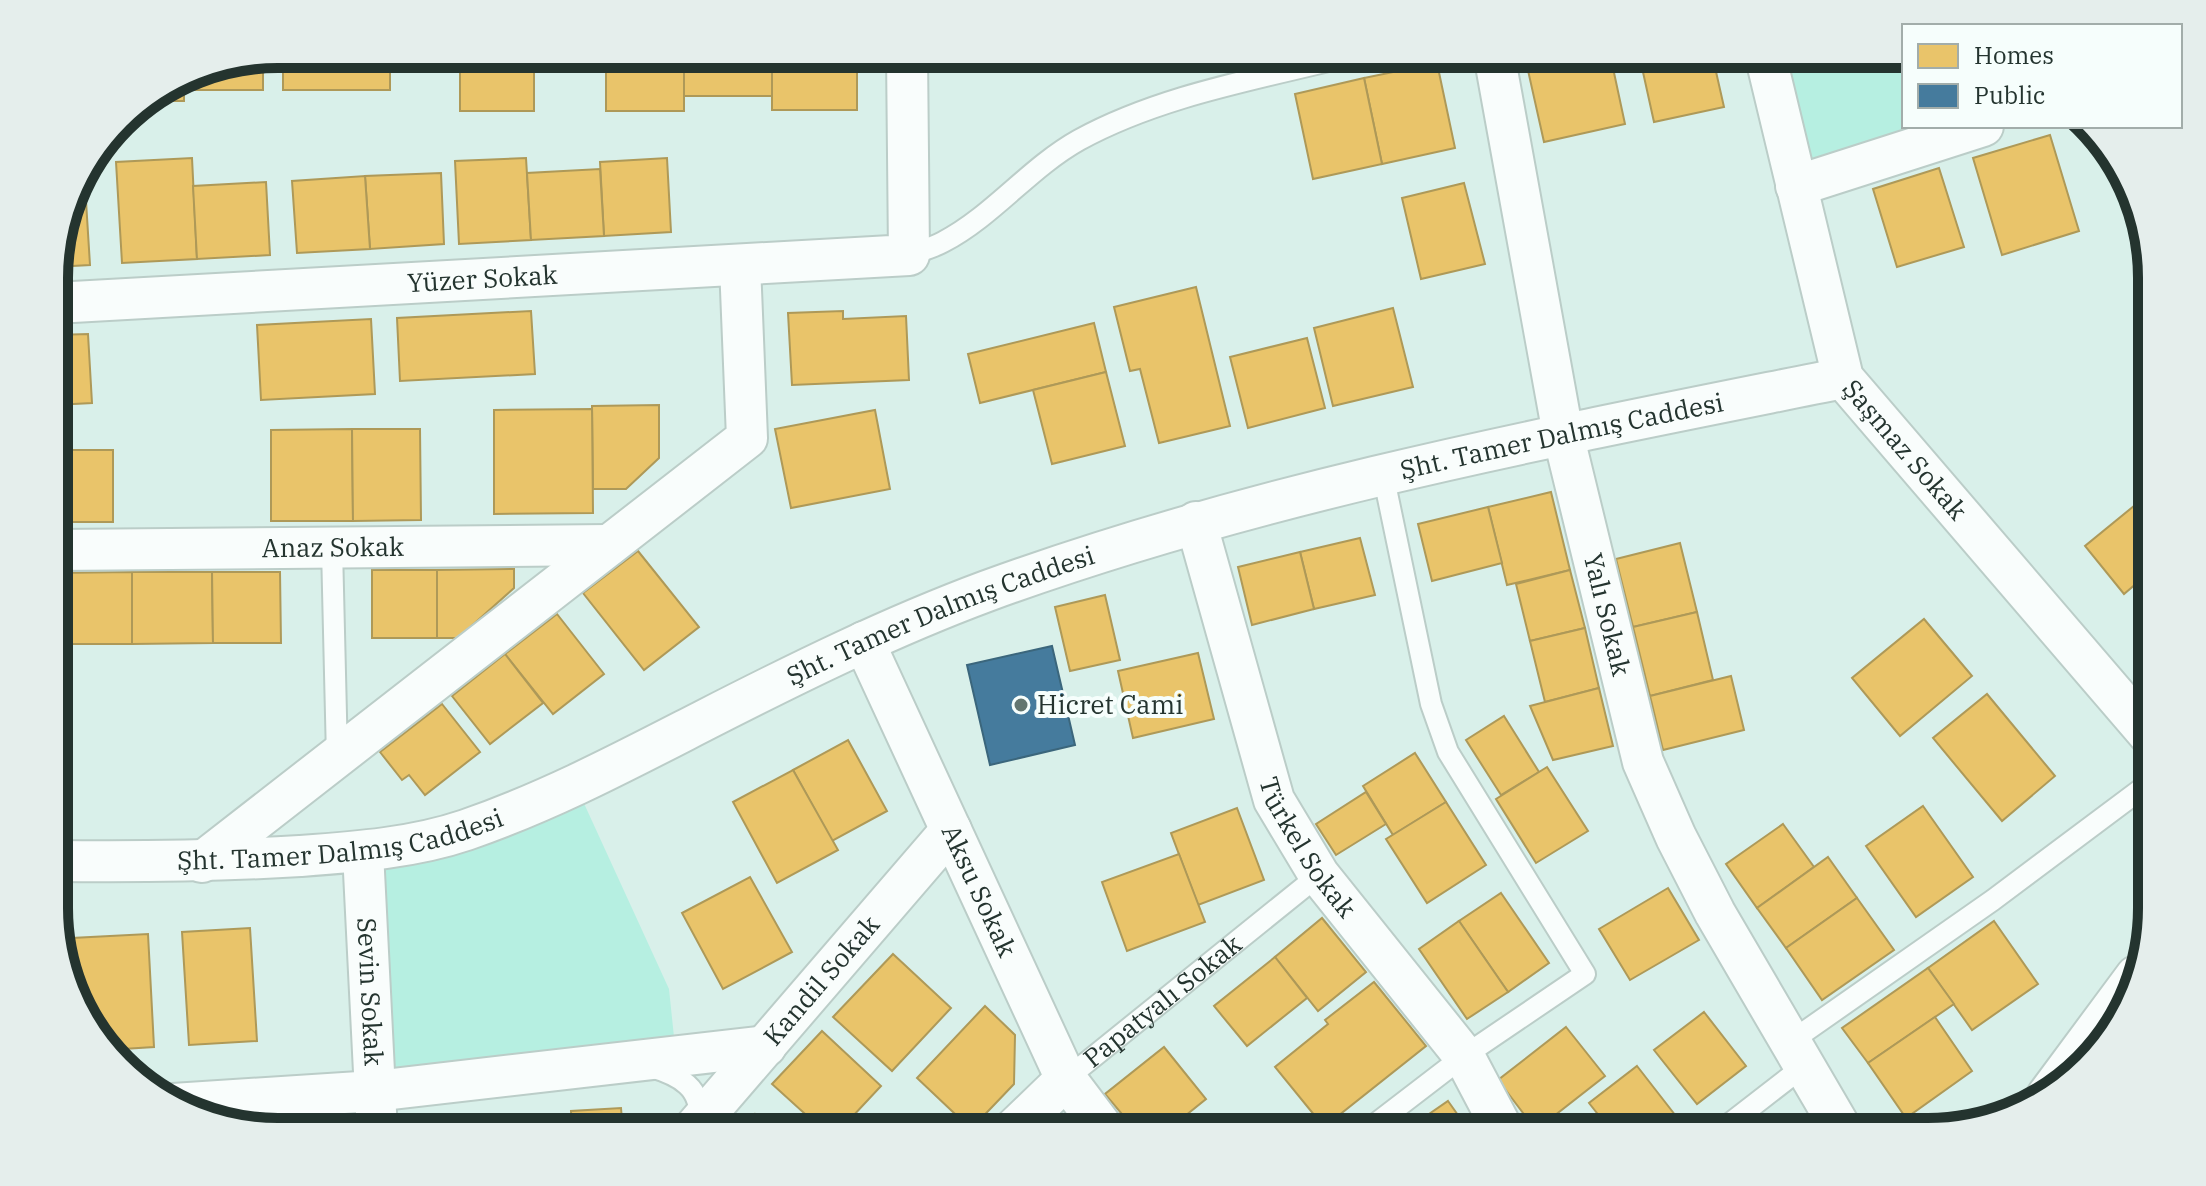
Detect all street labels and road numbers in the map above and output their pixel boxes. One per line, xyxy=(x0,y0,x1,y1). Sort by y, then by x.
street label: Yüzer Sokak xyxy=(406,257,558,299)
street label: Şaşmaz Sokak xyxy=(1836,372,1975,527)
street label: Şht. Tamer Dalmış Caddesi xyxy=(1396,384,1726,486)
street label: Anaz Sokak xyxy=(262,529,404,564)
street label: Şht. Tamer Dalmış Caddesi xyxy=(780,537,1099,693)
street label: Yalı Sokak xyxy=(1577,549,1639,679)
street label: Türkel Sokak xyxy=(1252,773,1365,924)
street label: Şht. Tamer Dalmış Caddesi xyxy=(177,800,508,877)
street label: Aksu Sokak xyxy=(935,819,1025,962)
street label: Kandil Sokak xyxy=(755,908,886,1052)
street label: Sevin Sokak xyxy=(350,917,392,1067)
street label: Papatyalı Sokak xyxy=(1076,926,1248,1074)

